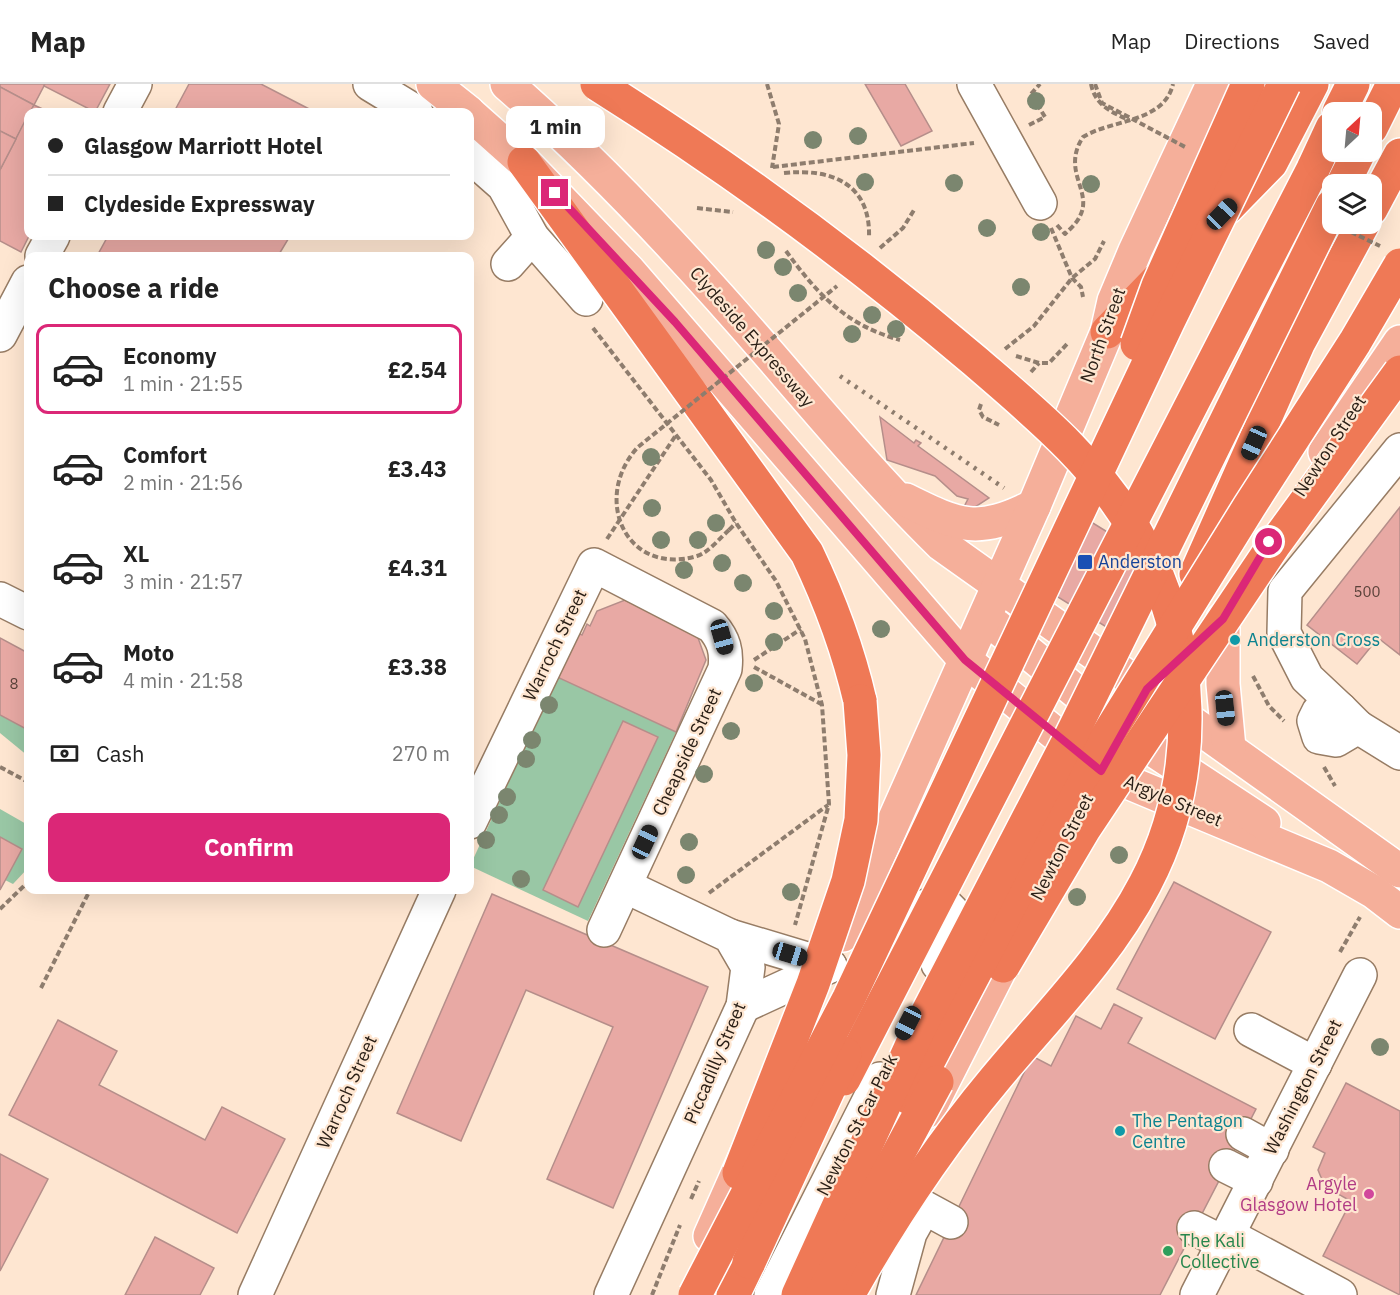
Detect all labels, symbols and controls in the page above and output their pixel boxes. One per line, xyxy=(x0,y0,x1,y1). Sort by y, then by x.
text: Map xyxy=(30,23,86,60)
text: Map xyxy=(1111,27,1151,55)
text: Directions xyxy=(1184,27,1280,55)
text: Saved xyxy=(1313,27,1370,55)
north arrow xyxy=(1322,102,1382,162)
map controls xyxy=(1322,102,1382,234)
callout: 1 min xyxy=(506,106,604,148)
text: 1 min xyxy=(529,113,582,140)
text: Glasgow Marriott Hotel xyxy=(84,131,322,160)
button: layers xyxy=(1322,174,1382,234)
route end xyxy=(541,179,568,206)
text: Clydeside Expressway xyxy=(84,189,315,218)
car xyxy=(1203,195,1241,233)
street label: Clydeside Expressway xyxy=(685,262,820,412)
text: Choose a ride xyxy=(48,270,219,305)
street label: North Street xyxy=(1075,284,1130,386)
text: Economy xyxy=(123,341,217,370)
icon: car xyxy=(51,342,105,396)
text: £2.54 xyxy=(388,355,447,384)
text: 1 min · 21:55 xyxy=(123,370,243,397)
street label: Newton Street xyxy=(1288,391,1371,501)
car xyxy=(1238,423,1270,463)
text: Comfort xyxy=(123,440,207,469)
icon: car xyxy=(51,441,105,495)
text: £3.43 xyxy=(388,454,447,483)
text: 2 min · 21:56 xyxy=(123,469,243,496)
route start xyxy=(1255,528,1282,555)
text: XL xyxy=(123,539,149,568)
icon: car xyxy=(51,540,105,594)
place label: Anderston xyxy=(1098,550,1182,573)
text: £4.31 xyxy=(388,553,447,582)
marker: Anderston xyxy=(1076,553,1094,571)
text: 3 min · 21:57 xyxy=(123,568,243,595)
house number: 500 xyxy=(1353,582,1381,601)
street label: Warroch Street xyxy=(518,585,592,704)
car xyxy=(708,617,736,657)
place label: Anderston Cross xyxy=(1247,628,1380,651)
marker: Anderston Cross xyxy=(1228,633,1242,647)
text: Moto xyxy=(123,638,174,667)
icon: car xyxy=(51,639,105,693)
text: £3.38 xyxy=(388,652,447,681)
text: 4 min · 21:58 xyxy=(123,667,243,694)
house number: 8 xyxy=(9,674,19,693)
street label: Cheapside Street xyxy=(647,684,726,819)
car xyxy=(1214,689,1236,727)
icon: cash xyxy=(48,737,81,770)
text: Cash xyxy=(96,739,145,768)
text: 270 m xyxy=(392,740,450,767)
street label: Argyle Street xyxy=(1121,769,1226,832)
street label: Newton Street xyxy=(1025,790,1098,904)
button: Confirm xyxy=(48,813,450,882)
car xyxy=(629,822,661,862)
car xyxy=(770,940,810,968)
street label: Piccadilly Street xyxy=(679,998,751,1127)
car xyxy=(892,1003,924,1043)
street label: Washington Street xyxy=(1259,1015,1347,1158)
street label: Warroch Street xyxy=(311,1032,382,1152)
street label: Newton St Car Park xyxy=(811,1049,902,1200)
place label: The Pentagon Centre xyxy=(1132,1109,1243,1153)
marker: The Pentagon Centre xyxy=(1113,1124,1127,1138)
place label: Argyle Glasgow Hotel xyxy=(1240,1172,1357,1216)
marker: Argyle Glasgow Hotel xyxy=(1362,1187,1376,1201)
place label: The Kali Collective xyxy=(1180,1229,1259,1273)
marker: The Kali Collective xyxy=(1161,1244,1175,1258)

